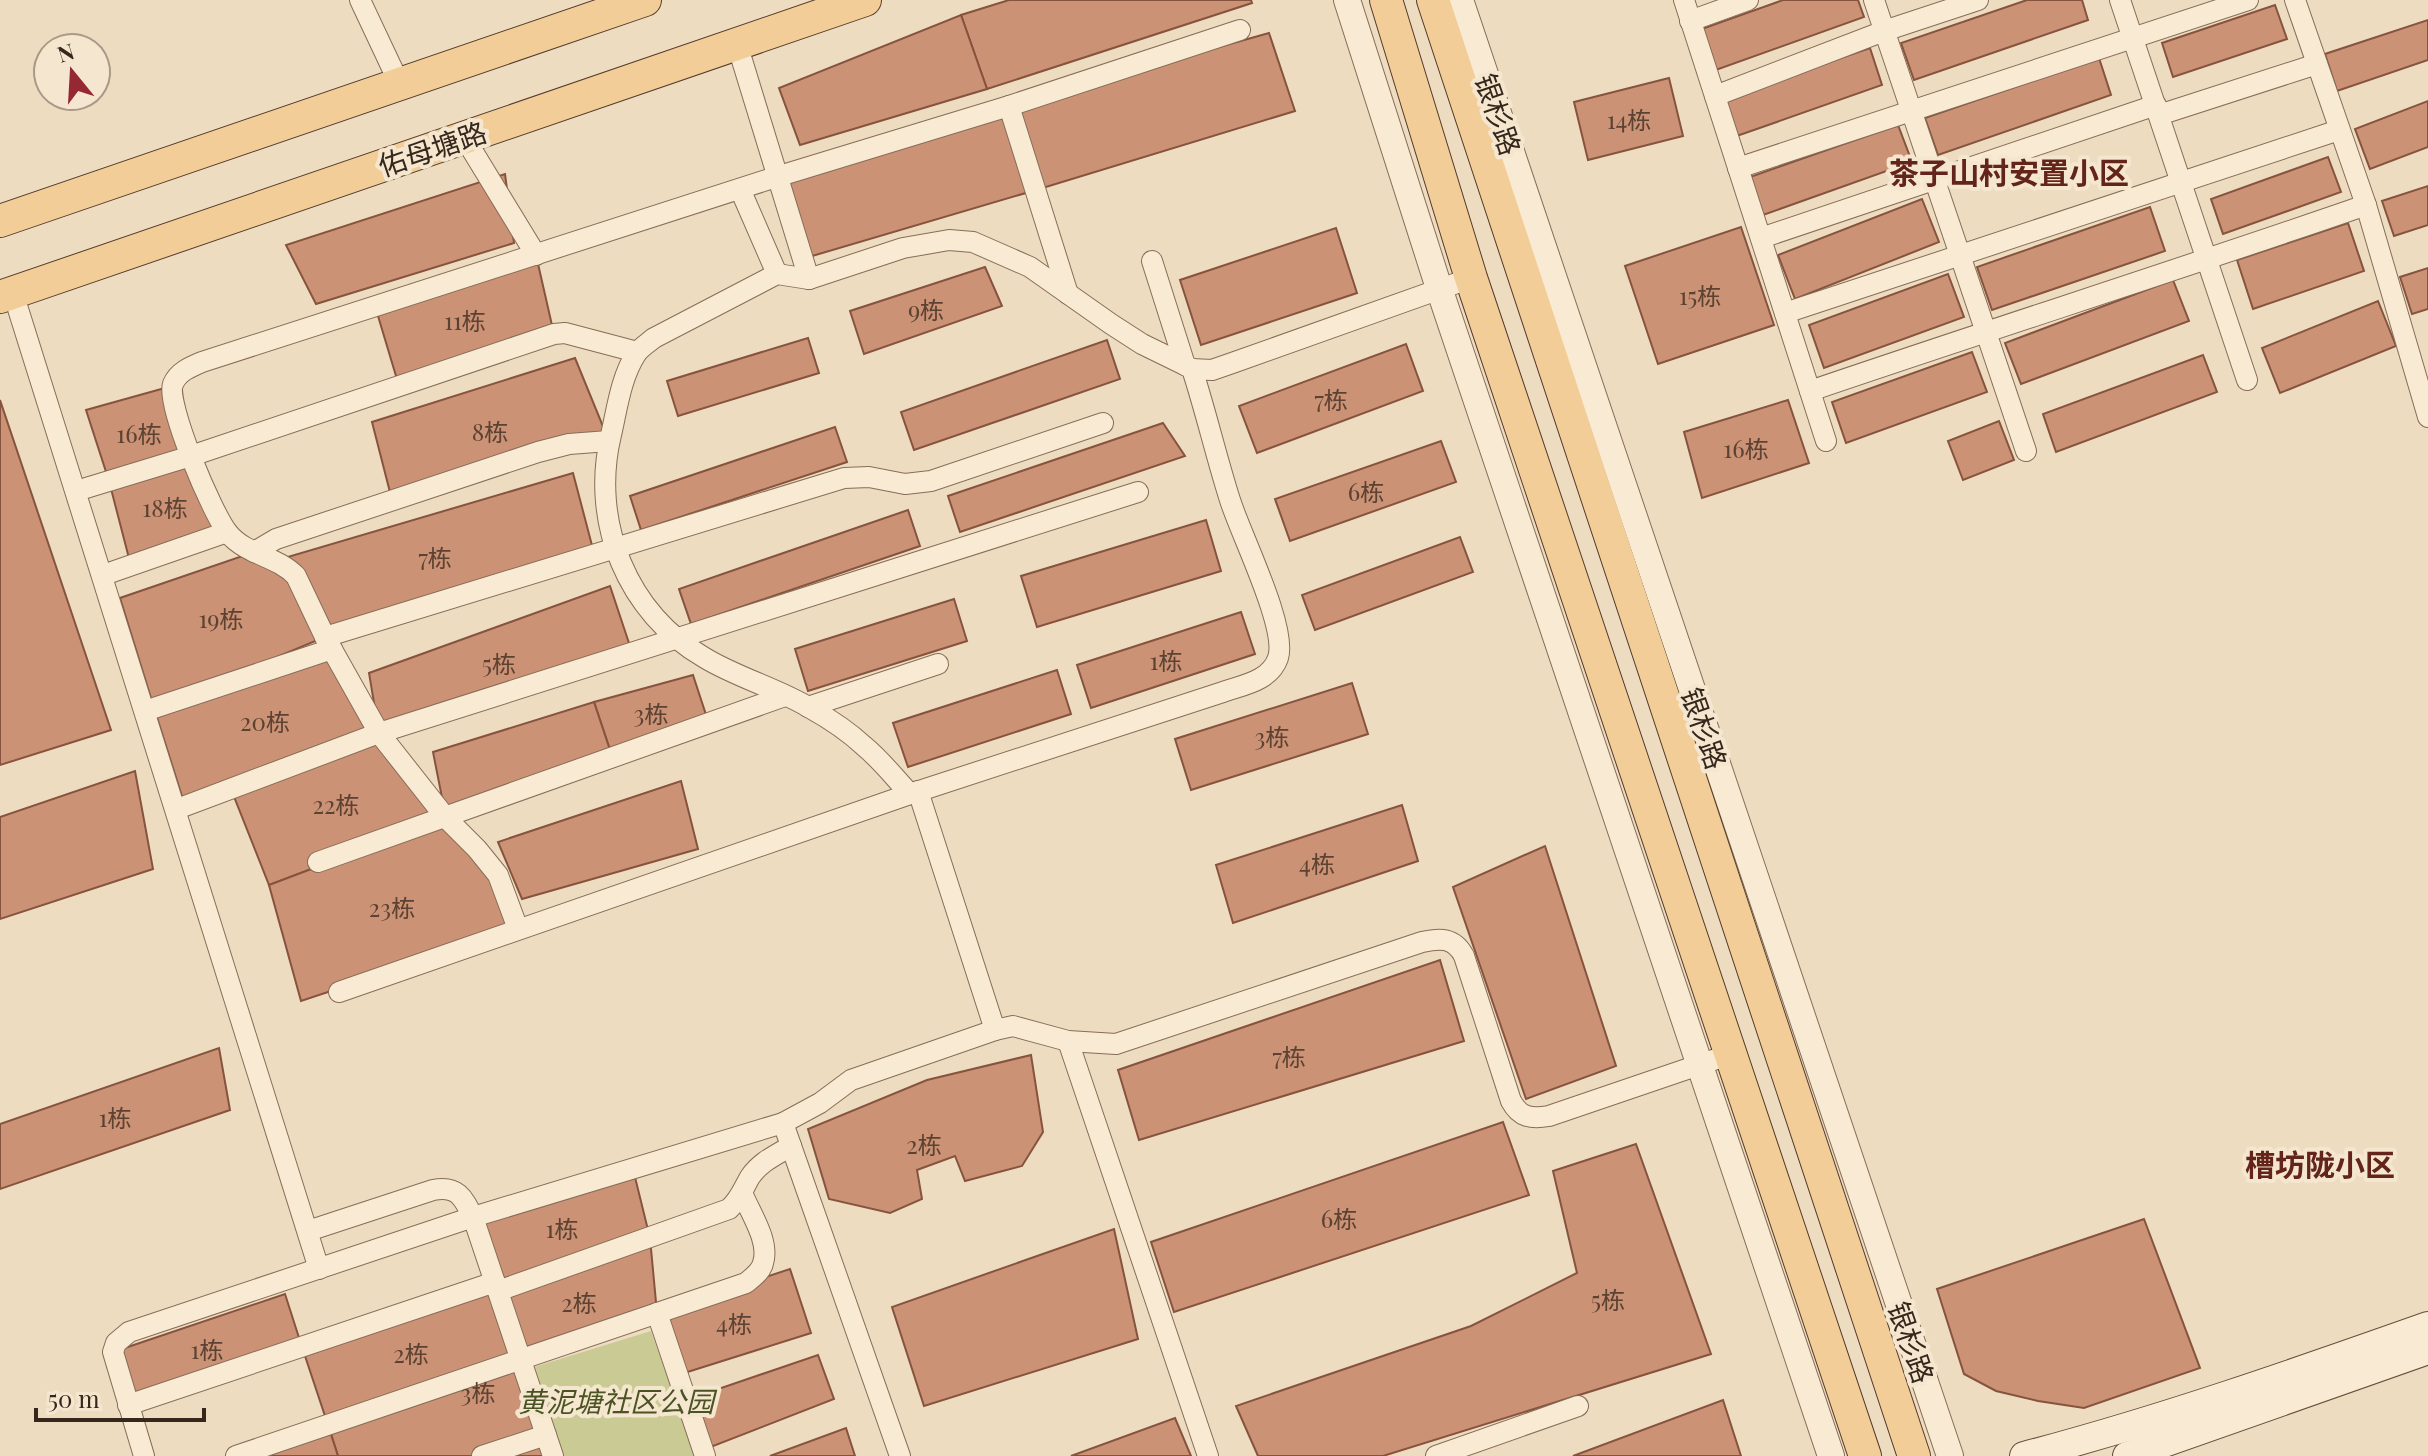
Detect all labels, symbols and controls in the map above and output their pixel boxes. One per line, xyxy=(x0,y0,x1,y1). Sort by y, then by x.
north arrow xyxy=(32,32,112,112)
text: N xyxy=(53,35,78,69)
street label: 银杉路 xyxy=(1468,68,1530,160)
house number: 14栋 xyxy=(1607,103,1651,135)
street label: 佑母塘路 xyxy=(373,112,491,184)
district label: 茶子山村安置小区 xyxy=(1889,152,2129,192)
house number: 15栋 xyxy=(1679,279,1721,311)
house number: 9栋 xyxy=(908,293,944,325)
house number: 11栋 xyxy=(444,304,486,336)
house number: 7栋 xyxy=(1314,383,1348,415)
house number: 8栋 xyxy=(472,415,508,447)
house number: 16栋 xyxy=(116,417,162,449)
house number: 16栋 xyxy=(1723,432,1769,464)
house number: 6栋 xyxy=(1348,475,1384,507)
house number: 18栋 xyxy=(142,491,188,523)
house number: 7栋 xyxy=(418,541,452,573)
house number: 19栋 xyxy=(198,602,244,634)
house number: 1栋 xyxy=(1150,644,1182,676)
house number: 5栋 xyxy=(482,647,516,679)
street label: 银杉路 xyxy=(1674,682,1736,774)
house number: 3栋 xyxy=(634,697,668,729)
house number: 20栋 xyxy=(240,705,290,737)
house number: 3栋 xyxy=(1255,720,1289,752)
house number: 22栋 xyxy=(313,788,360,820)
house number: 4栋 xyxy=(1299,847,1335,879)
house number: 23栋 xyxy=(369,891,415,923)
house number: 7栋 xyxy=(1272,1040,1306,1072)
house number: 1栋 xyxy=(99,1101,131,1133)
house number: 2栋 xyxy=(906,1128,942,1160)
district label: 槽坊陇小区 xyxy=(2245,1144,2395,1184)
house number: 6栋 xyxy=(1321,1202,1357,1234)
house number: 1栋 xyxy=(546,1212,578,1244)
house number: 5栋 xyxy=(1591,1283,1625,1315)
house number: 2栋 xyxy=(561,1286,597,1318)
street label: 银杉路 xyxy=(1881,1296,1943,1388)
house number: 4栋 xyxy=(716,1307,752,1339)
house number: 1栋 xyxy=(191,1333,223,1365)
house number: 2栋 xyxy=(393,1337,429,1369)
scale bar xyxy=(36,1372,204,1422)
house number: 3栋 xyxy=(461,1376,495,1408)
text: 50 m xyxy=(48,1382,100,1414)
park label: 黄泥塘社区公园 xyxy=(518,1382,718,1419)

